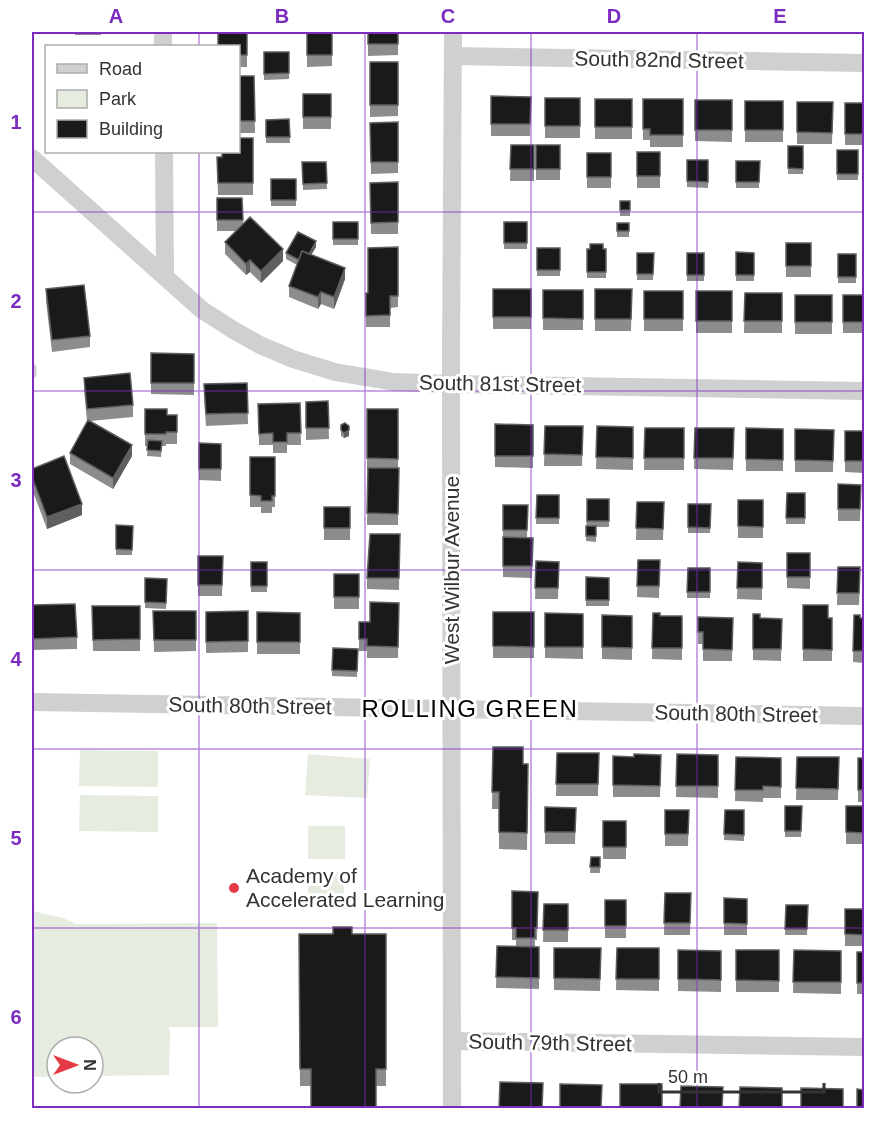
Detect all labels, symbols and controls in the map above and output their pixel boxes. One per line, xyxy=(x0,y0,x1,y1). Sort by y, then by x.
text: A xyxy=(109,5,123,27)
text: B xyxy=(275,5,289,27)
text: C xyxy=(441,5,455,27)
text: D xyxy=(607,5,621,27)
text: E xyxy=(773,5,787,27)
legend xyxy=(45,45,240,153)
street label: South 82nd Street xyxy=(574,47,744,72)
text: Road xyxy=(99,59,142,79)
text: Park xyxy=(99,89,137,109)
text: 1 xyxy=(10,111,22,133)
text: Building xyxy=(99,119,163,139)
text: 2 xyxy=(10,290,22,312)
street label: South 81st Street xyxy=(419,371,581,396)
text: 3 xyxy=(10,469,22,491)
street label: West Wilbur Avenue xyxy=(440,476,463,664)
text: 4 xyxy=(10,648,22,670)
street label: South 80th Street xyxy=(168,693,332,718)
district label: ROLLING GREEN xyxy=(362,695,578,722)
street label: South 80th Street xyxy=(654,701,818,726)
text: 5 xyxy=(10,827,22,849)
place label: Academy of Accelerated Learning xyxy=(246,864,444,911)
marker: Academy of Accelerated Learning xyxy=(227,881,241,895)
text: 6 xyxy=(10,1006,22,1028)
street label: South 79th Street xyxy=(468,1030,632,1055)
north arrow xyxy=(45,1035,105,1095)
scale bar xyxy=(659,1056,824,1094)
text: N xyxy=(81,1059,98,1071)
text: 50 m xyxy=(668,1067,708,1087)

